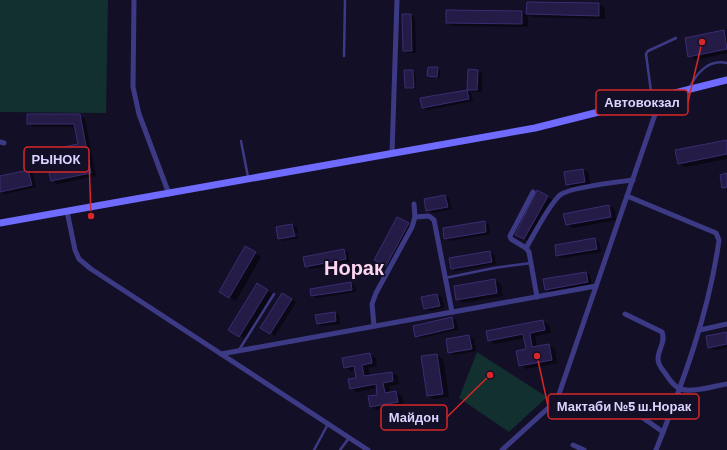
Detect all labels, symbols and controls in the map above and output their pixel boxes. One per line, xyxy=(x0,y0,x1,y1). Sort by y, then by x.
callout: Автовокзал xyxy=(596,90,688,115)
text: Автовокзал xyxy=(604,94,680,110)
callout: РЫНОК xyxy=(24,147,89,172)
text: РЫНОК xyxy=(32,151,80,167)
district label: Норак xyxy=(324,255,385,279)
callout: Мактаби №5 ш.Норак xyxy=(548,394,699,419)
text: Мактаби №5 ш.Норак xyxy=(557,398,692,414)
callout: Майдон xyxy=(381,405,447,430)
text: Майдон xyxy=(389,409,439,425)

